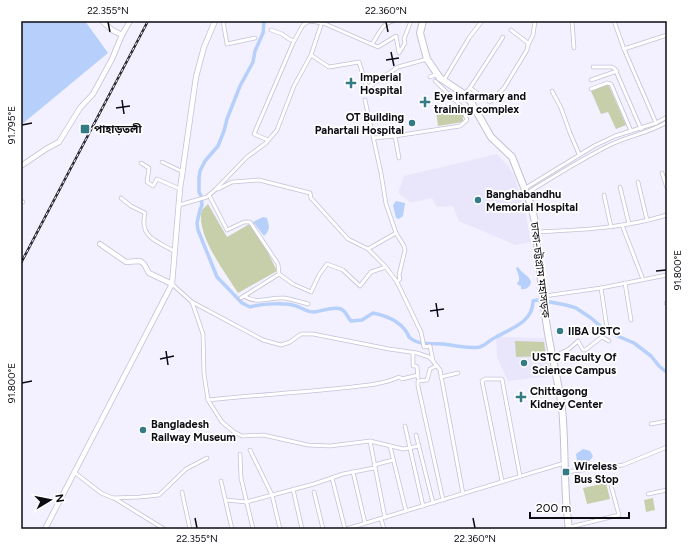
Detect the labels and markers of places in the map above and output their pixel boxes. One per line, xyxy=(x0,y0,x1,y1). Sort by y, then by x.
place label: Imperial Hospital xyxy=(360,71,402,97)
marker: Imperial Hospital xyxy=(345,77,357,89)
place label: Eye infarmary and training complex xyxy=(434,90,526,116)
marker: Eye infarmary and training complex xyxy=(419,96,431,108)
place label: OT Building Pahartali Hospital xyxy=(315,111,404,137)
marker: OT Building Pahartali Hospital xyxy=(407,118,417,128)
marker: পাহাড়তলী xyxy=(79,123,91,135)
place label: পাহাড়তলী xyxy=(94,123,142,136)
place label: Banghabandhu Memorial Hospital xyxy=(486,188,578,214)
marker: Banghabandhu Memorial Hospital xyxy=(473,195,483,205)
place label: IIBA USTC xyxy=(568,325,620,338)
marker: IIBA USTC xyxy=(555,326,565,336)
place label: USTC Faculty Of Science Campus xyxy=(532,351,617,377)
marker: USTC Faculty Of Science Campus xyxy=(519,358,529,368)
place label: Chittagong Kidney Center xyxy=(530,385,604,411)
marker: Chittagong Kidney Center xyxy=(515,391,527,403)
place label: Bangladesh Railway Museum xyxy=(151,418,236,444)
marker: Bangladesh Railway Museum xyxy=(138,425,148,435)
place label: Wireless Bus Stop xyxy=(574,460,619,486)
marker: Wireless Bus Stop xyxy=(561,467,571,477)

